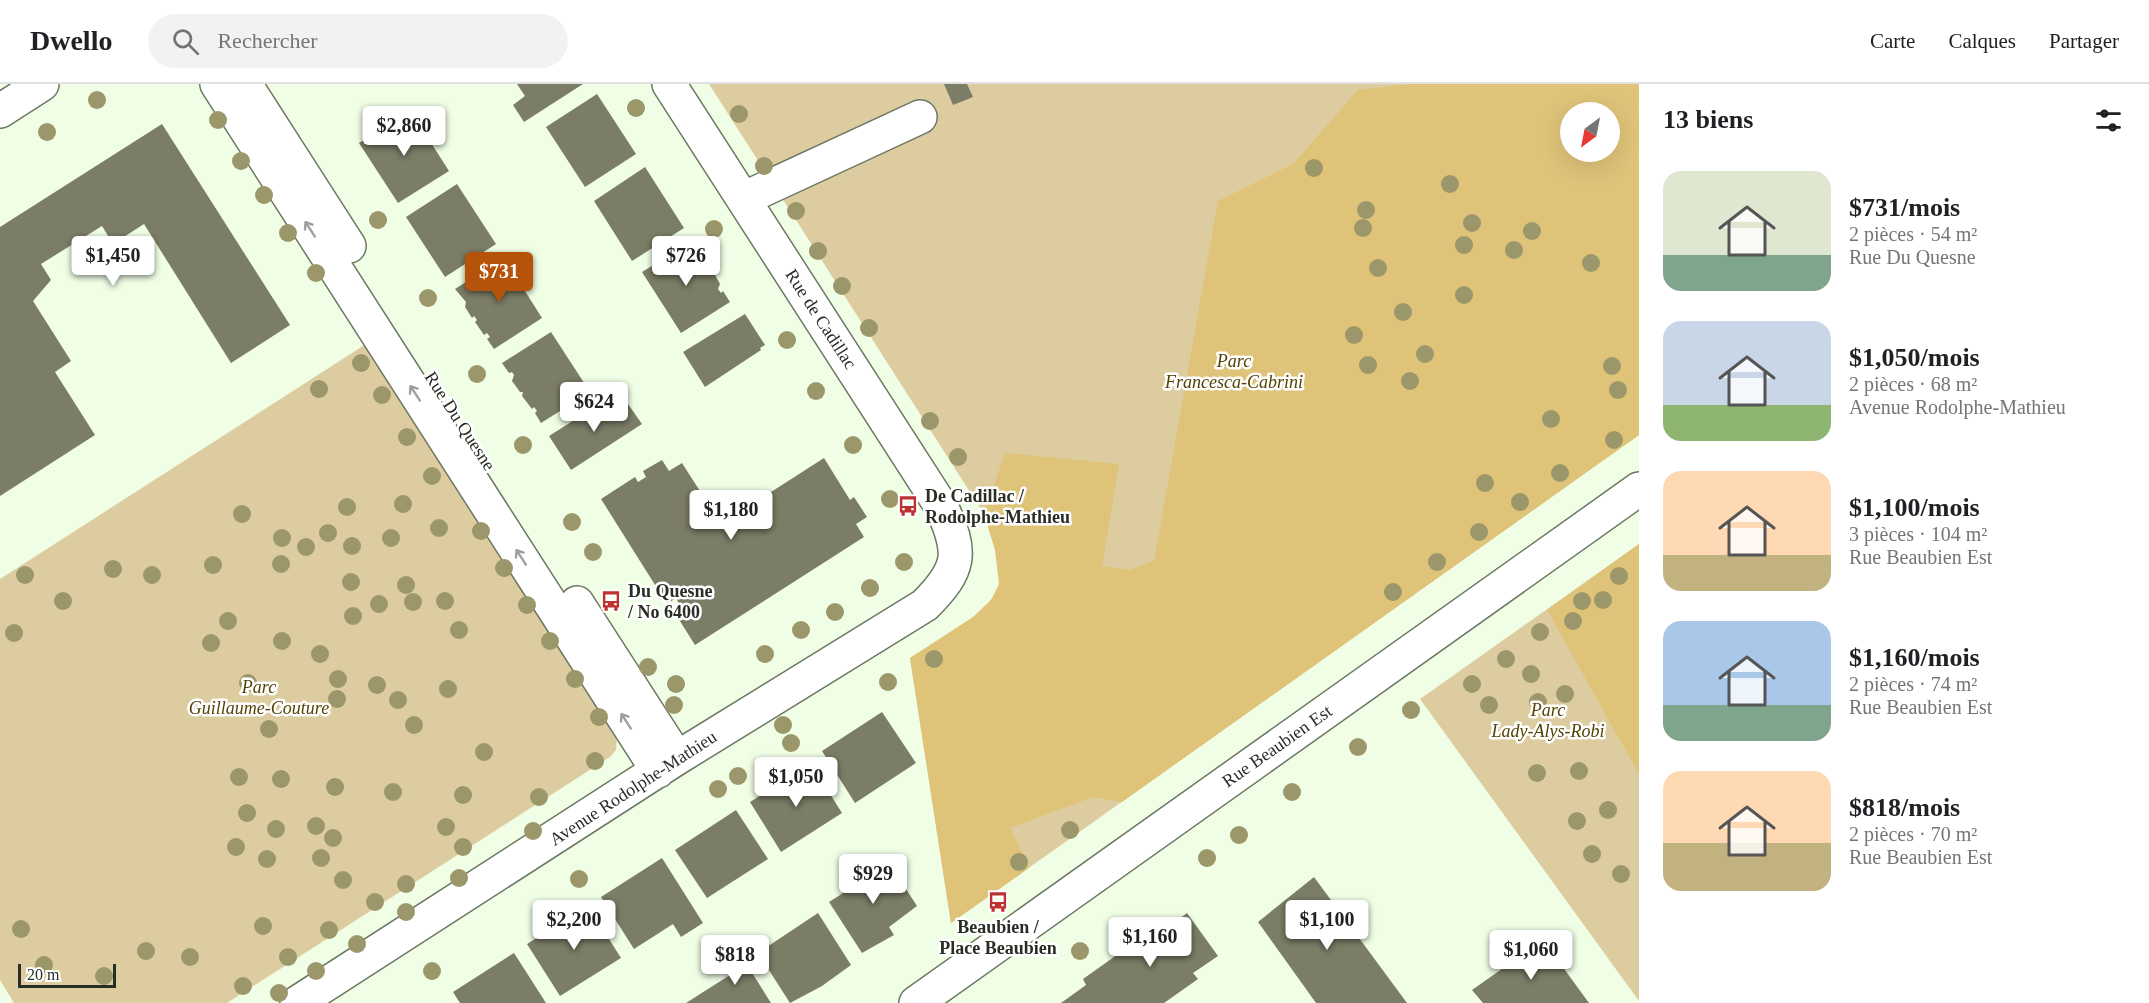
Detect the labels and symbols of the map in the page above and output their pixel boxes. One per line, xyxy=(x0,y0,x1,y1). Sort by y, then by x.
north arrow xyxy=(1560,102,1620,162)
pin: $2,860 xyxy=(355,106,453,157)
one-way arrow xyxy=(304,221,316,238)
pin: $1,450 xyxy=(64,236,162,287)
pin: $726 xyxy=(650,236,722,287)
pin: $731 xyxy=(463,252,535,303)
street label: Rue de Cadillac xyxy=(781,265,861,373)
park label: Parc Francesca-Cabrini xyxy=(1164,351,1303,392)
street label: Rue Du Quesne xyxy=(421,368,499,474)
pin: $624 xyxy=(558,382,630,433)
one-way arrow xyxy=(409,385,421,402)
place label: De Cadillac / Rodolphe-Mathieu xyxy=(925,486,1070,527)
pin: $1,180 xyxy=(682,490,780,541)
bus stop icon: De Cadillac / Rodolphe-Mathieu xyxy=(896,494,920,518)
one-way arrow xyxy=(514,549,526,566)
place label: Du Quesne / No 6400 xyxy=(627,581,713,622)
bus stop icon: Du Quesne / No 6400 xyxy=(599,589,623,613)
park label: Parc Guillaume-Couture xyxy=(189,677,329,718)
park label: Parc Lady-Alys-Robi xyxy=(1491,700,1604,741)
street label: Rue Beaubien Est xyxy=(1218,701,1336,791)
one-way arrow xyxy=(620,714,632,730)
street label: Avenue Rodolphe-Mathieu xyxy=(546,726,720,850)
pin: $1,050 xyxy=(747,757,845,808)
pin: $929 xyxy=(837,854,909,905)
bus stop icon: Beaubien / Place Beaubien xyxy=(986,890,1010,914)
pin: $2,200 xyxy=(525,900,623,951)
pin: $1,100 xyxy=(1278,900,1376,951)
place label: Beaubien / Place Beaubien xyxy=(939,917,1057,958)
pin: $1,160 xyxy=(1101,917,1199,968)
pin: $1,060 xyxy=(1482,930,1580,981)
pin: $818 xyxy=(699,935,771,986)
scale bar xyxy=(18,961,116,988)

